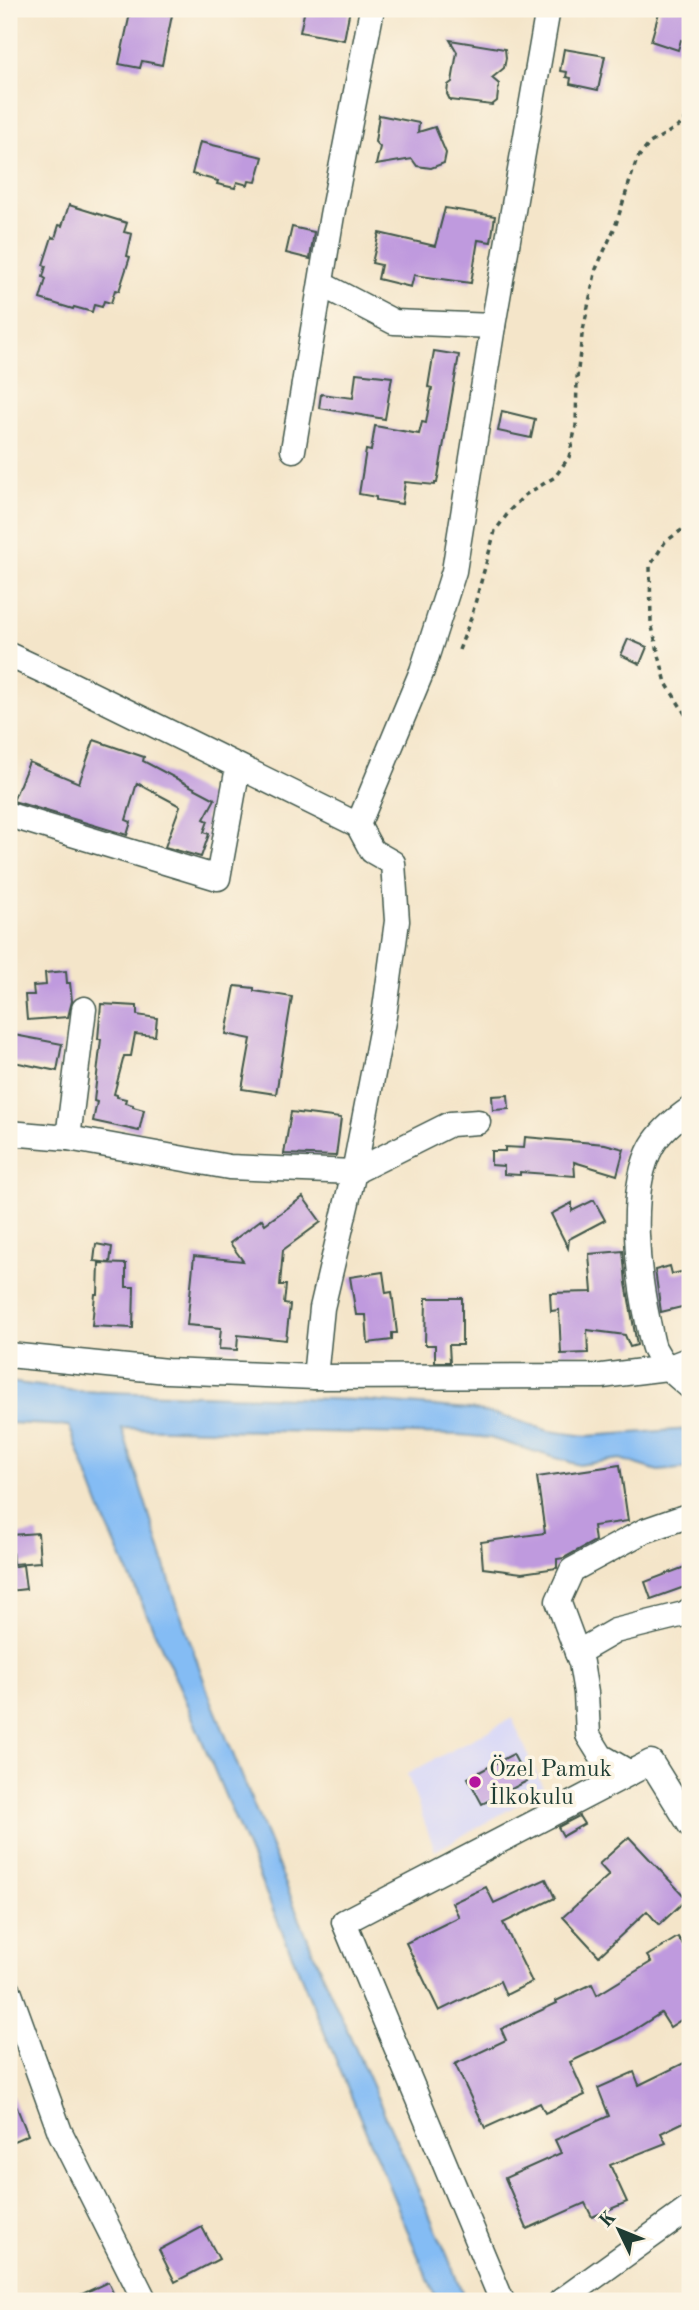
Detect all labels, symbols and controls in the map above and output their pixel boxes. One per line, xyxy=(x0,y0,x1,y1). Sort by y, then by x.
place label: Özel Pamuk İlkokulu xyxy=(489,1754,612,1810)
marker: Özel Pamuk İlkokulu xyxy=(467,1774,483,1790)
north arrow xyxy=(584,2194,654,2264)
text: K xyxy=(596,2208,621,2232)

